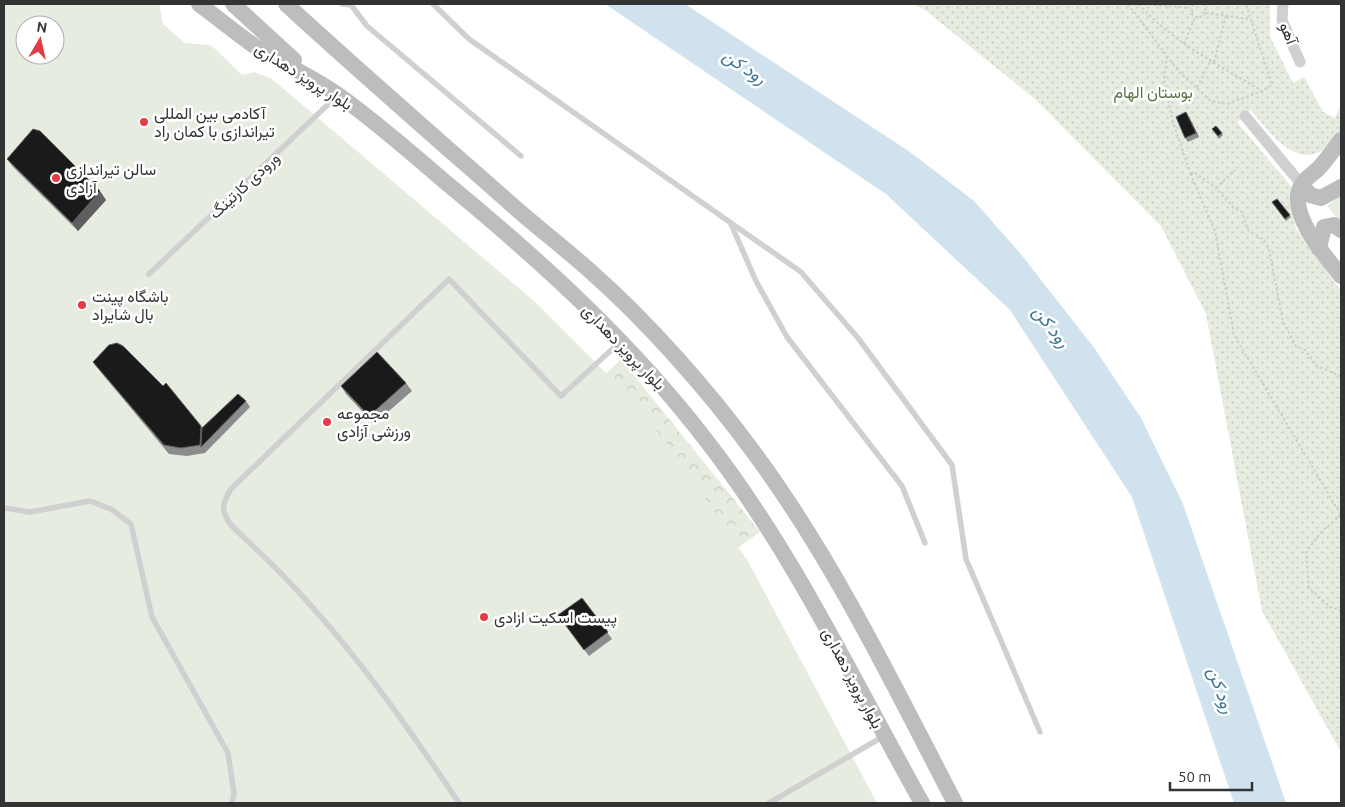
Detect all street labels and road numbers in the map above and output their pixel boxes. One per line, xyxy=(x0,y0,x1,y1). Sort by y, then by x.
street label: آهو xyxy=(1275,20,1302,48)
street label: بلوار پرویز دهداری xyxy=(250,39,356,116)
street label: ورودی کارتینگ xyxy=(205,148,284,223)
street label: بلوار پرویز دهداری xyxy=(577,301,669,395)
street label: بلوار پرویز دهداری xyxy=(816,625,887,733)

